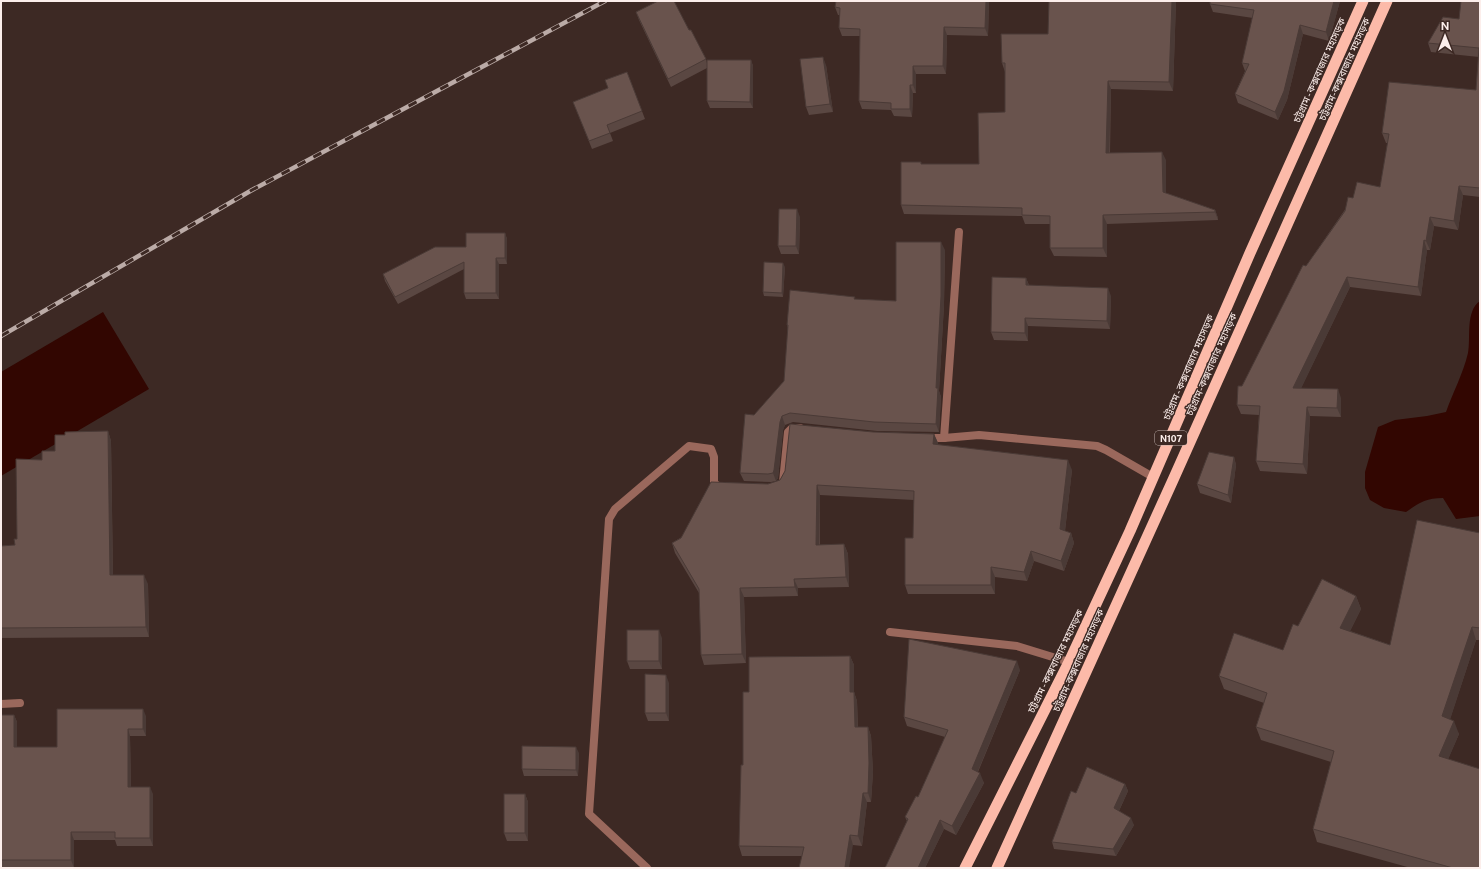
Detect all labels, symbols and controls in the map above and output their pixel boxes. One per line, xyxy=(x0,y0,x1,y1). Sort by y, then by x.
street label: চট্টগ্রাম - কক্সবাজার মহাসড়ক xyxy=(1290,15,1348,125)
street label: চট্টগ্রাম-কক্সবাজার মহাসড়ক xyxy=(1315,15,1372,123)
north arrow xyxy=(1425,16,1465,56)
text: N xyxy=(1441,20,1449,32)
street label: চট্টগ্রাম-কক্সবাজার মহাসড়ক xyxy=(1182,310,1239,418)
street label: চট্টগ্রাম - কক্সবাজার মহাসড়ক xyxy=(1160,312,1216,422)
road number: N107 xyxy=(1155,431,1187,445)
street label: চট্টগ্রাম-কক্সবাজার মহাসড়ক xyxy=(1049,606,1106,714)
street label: চট্টগ্রাম - কক্সবাজার মহাসড়ক xyxy=(1024,607,1086,716)

